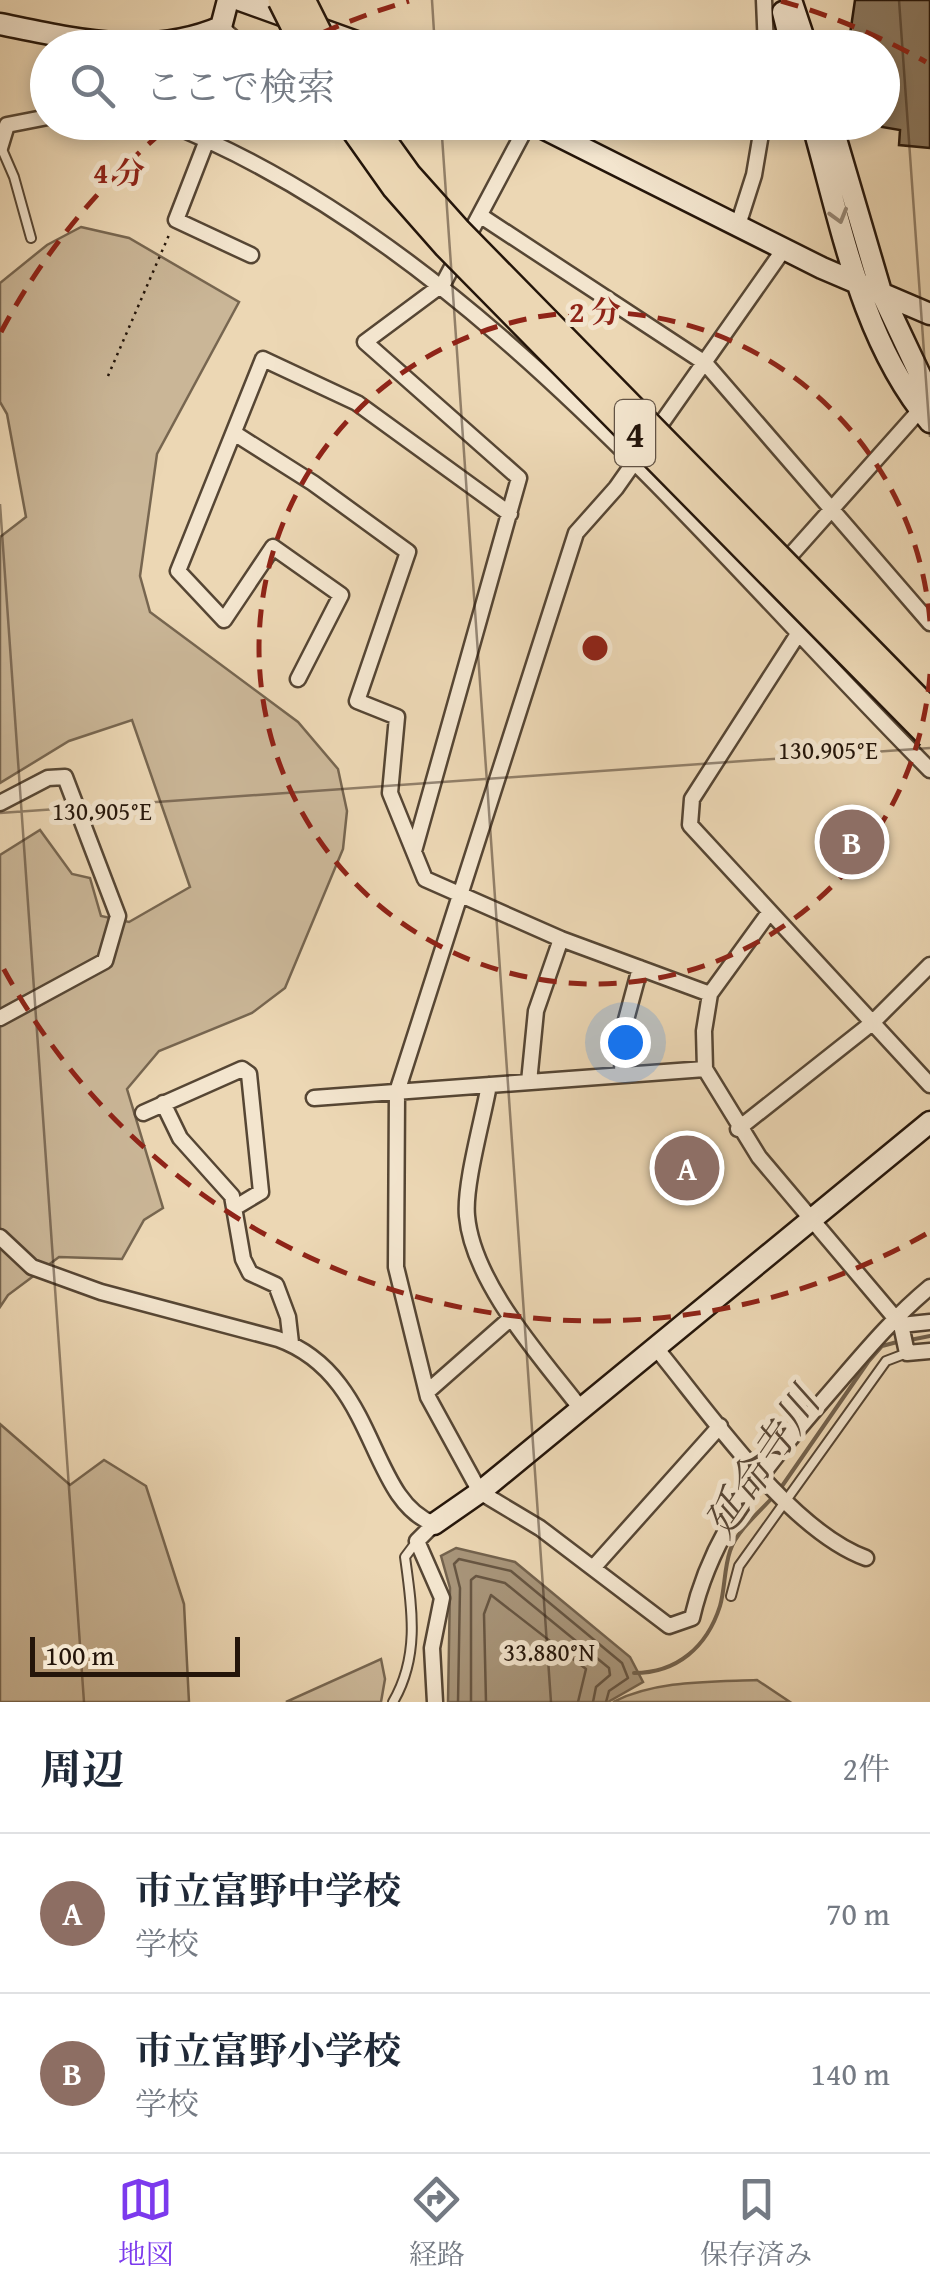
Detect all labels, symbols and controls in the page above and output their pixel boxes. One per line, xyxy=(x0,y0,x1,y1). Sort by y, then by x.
search box xyxy=(30,30,900,140)
icon: search xyxy=(65,58,120,113)
text: ここで検索 xyxy=(145,58,335,114)
text: 4 分 xyxy=(93,150,145,194)
one-way arrow xyxy=(827,207,848,224)
text: 2 分 xyxy=(569,289,621,333)
road number: 4 xyxy=(615,400,655,466)
centre of rings xyxy=(577,630,613,666)
text: 130.905°E xyxy=(778,732,878,768)
text: 130.905°E xyxy=(52,793,152,829)
pin: B xyxy=(820,804,884,880)
your location xyxy=(600,1017,651,1068)
pin: A xyxy=(654,1130,720,1206)
water label: 延命寺川 xyxy=(689,1372,835,1549)
scale bar xyxy=(30,1632,240,1676)
text: 100 m xyxy=(45,1634,114,1675)
text: 33.880°N xyxy=(503,1634,595,1670)
text: 周辺 xyxy=(40,1738,124,1799)
text: 2件 xyxy=(843,1745,890,1792)
text: 市立富野中学校 xyxy=(135,1862,401,1918)
text: A xyxy=(62,1890,83,1937)
text: 70 m xyxy=(826,1890,890,1937)
text: 学校 xyxy=(135,1920,199,1967)
text: 市立富野小学校 xyxy=(135,2022,401,2078)
text: B xyxy=(63,2050,82,2097)
text: 140 m xyxy=(811,2050,890,2097)
text: 学校 xyxy=(135,2080,199,2127)
tab: 地図 xyxy=(118,2172,174,2274)
tab: 経路 xyxy=(409,2172,465,2274)
tab: 保存済み xyxy=(700,2172,812,2274)

